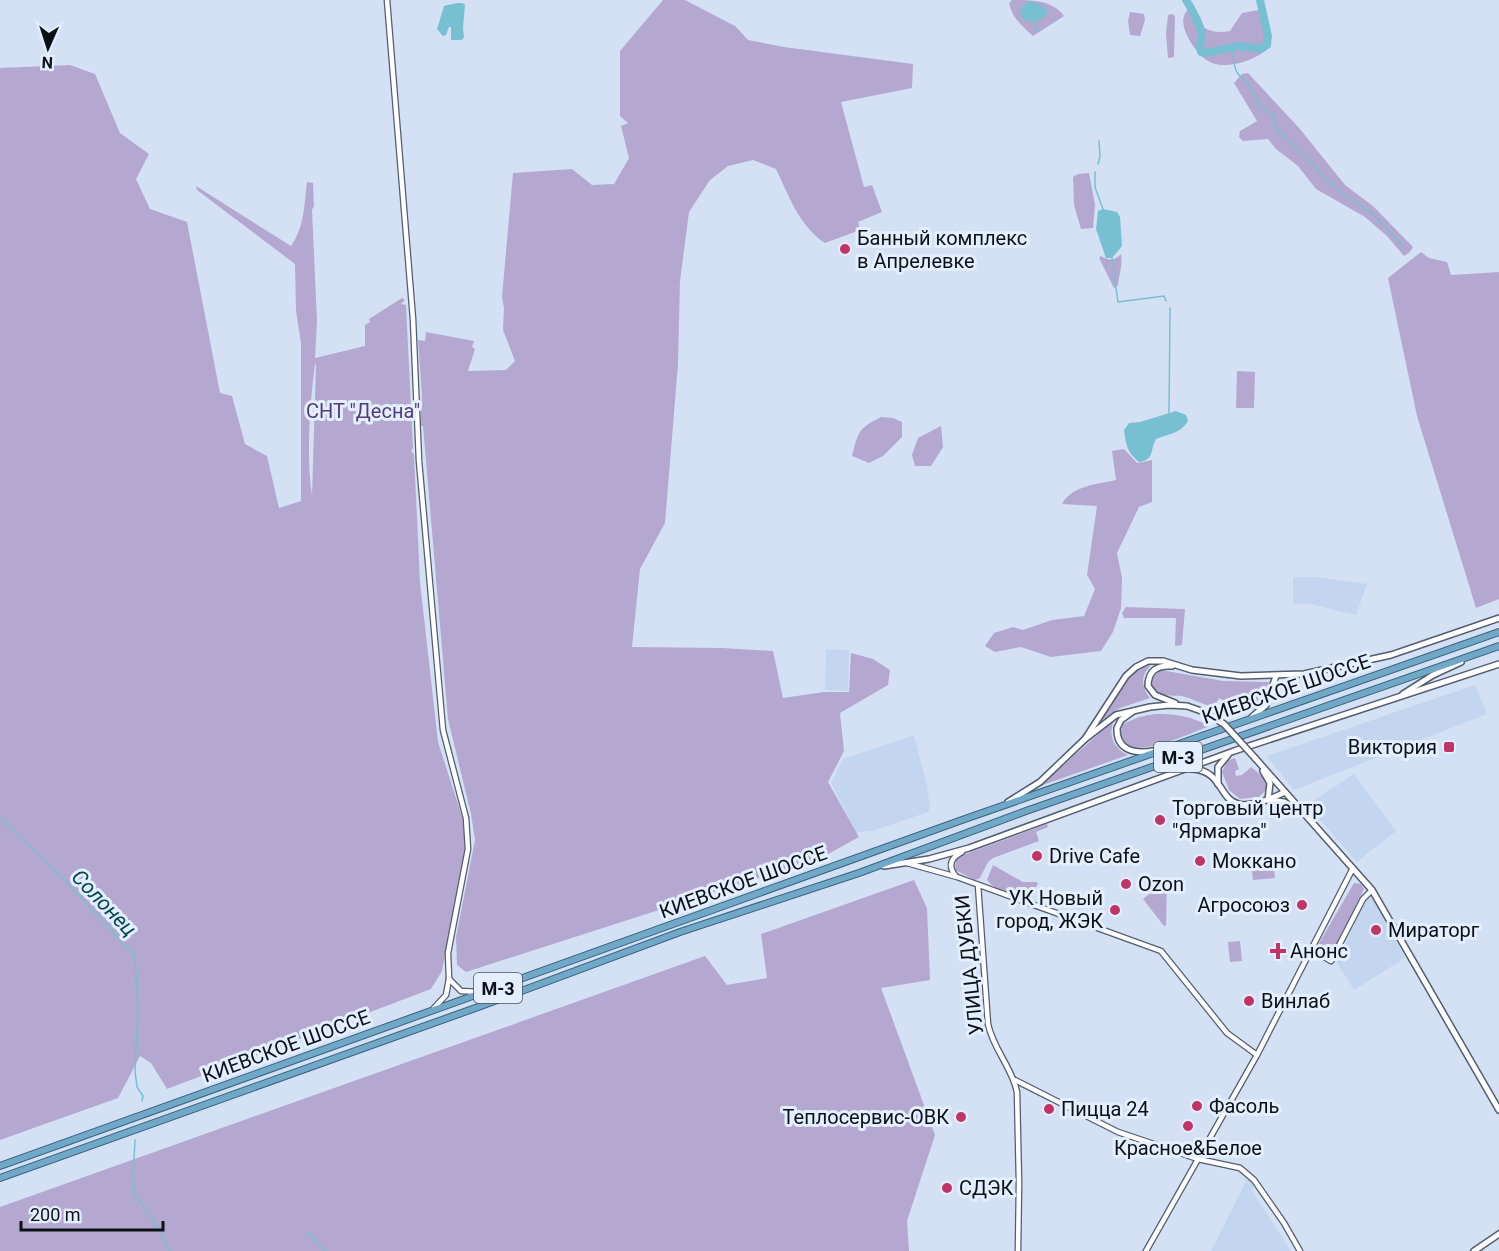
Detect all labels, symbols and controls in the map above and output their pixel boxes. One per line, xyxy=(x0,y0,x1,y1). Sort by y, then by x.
north arrow xyxy=(18,18,78,78)
text: N xyxy=(41,53,53,72)
place label: Банный комплекс в Апрелевке xyxy=(857,226,1027,273)
marker: Банный комплекс в Апрелевке xyxy=(838,242,852,256)
park label: СНТ "Десна" xyxy=(306,399,420,423)
street label: КИЕВСКОЕ ШОССЕ xyxy=(1199,649,1373,729)
place label: Виктория xyxy=(1348,735,1437,759)
marker: Виктория xyxy=(1442,740,1456,754)
road number: М-3 xyxy=(1154,742,1202,772)
place label: Торговый центр "Ярмарка" xyxy=(1172,796,1324,843)
marker: Торговый центр "Ярмарка" xyxy=(1153,813,1167,827)
street label: КИЕВСКОЕ ШОССЕ xyxy=(656,841,830,923)
place label: Drive Cafe xyxy=(1049,844,1140,868)
marker: Drive Cafe xyxy=(1030,849,1044,863)
place label: Моккано xyxy=(1212,849,1296,873)
marker: Моккано xyxy=(1193,854,1207,868)
water label: Солонец xyxy=(67,865,141,941)
place label: Ozon xyxy=(1138,872,1184,896)
marker: Ozon xyxy=(1119,877,1133,891)
place label: УК Новый город, ЖЭК xyxy=(996,886,1103,933)
place label: Агросоюз xyxy=(1198,893,1290,917)
street label: УЛИЦА ДУБКИ xyxy=(950,894,988,1036)
marker: Агросоюз xyxy=(1295,898,1309,912)
marker: УК Новый город, ЖЭК xyxy=(1108,903,1122,917)
place label: Мираторг xyxy=(1388,918,1480,942)
marker: Мираторг xyxy=(1369,923,1383,937)
place label: Анонс xyxy=(1290,939,1348,963)
marker: Анонс xyxy=(1271,944,1285,958)
road number: М-3 xyxy=(474,973,522,1003)
place label: Винлаб xyxy=(1261,989,1330,1013)
marker: Винлаб xyxy=(1242,994,1256,1008)
street label: КИЕВСКОЕ ШОССЕ xyxy=(199,1005,373,1087)
place label: Фасоль xyxy=(1209,1094,1279,1118)
place label: Пицца 24 xyxy=(1061,1097,1149,1121)
marker: Фасоль xyxy=(1190,1099,1204,1113)
marker: Пицца 24 xyxy=(1042,1102,1056,1116)
place label: Теплосервис-ОВК xyxy=(783,1105,949,1129)
marker: Теплосервис-ОВК xyxy=(954,1110,968,1124)
marker: Красное&Белое xyxy=(1181,1119,1195,1133)
place label: Красное&Белое xyxy=(1114,1136,1262,1160)
place label: СДЭК xyxy=(959,1176,1014,1200)
marker: СДЭК xyxy=(940,1181,954,1195)
scale bar xyxy=(21,1194,164,1232)
text: 200 m xyxy=(30,1204,81,1225)

